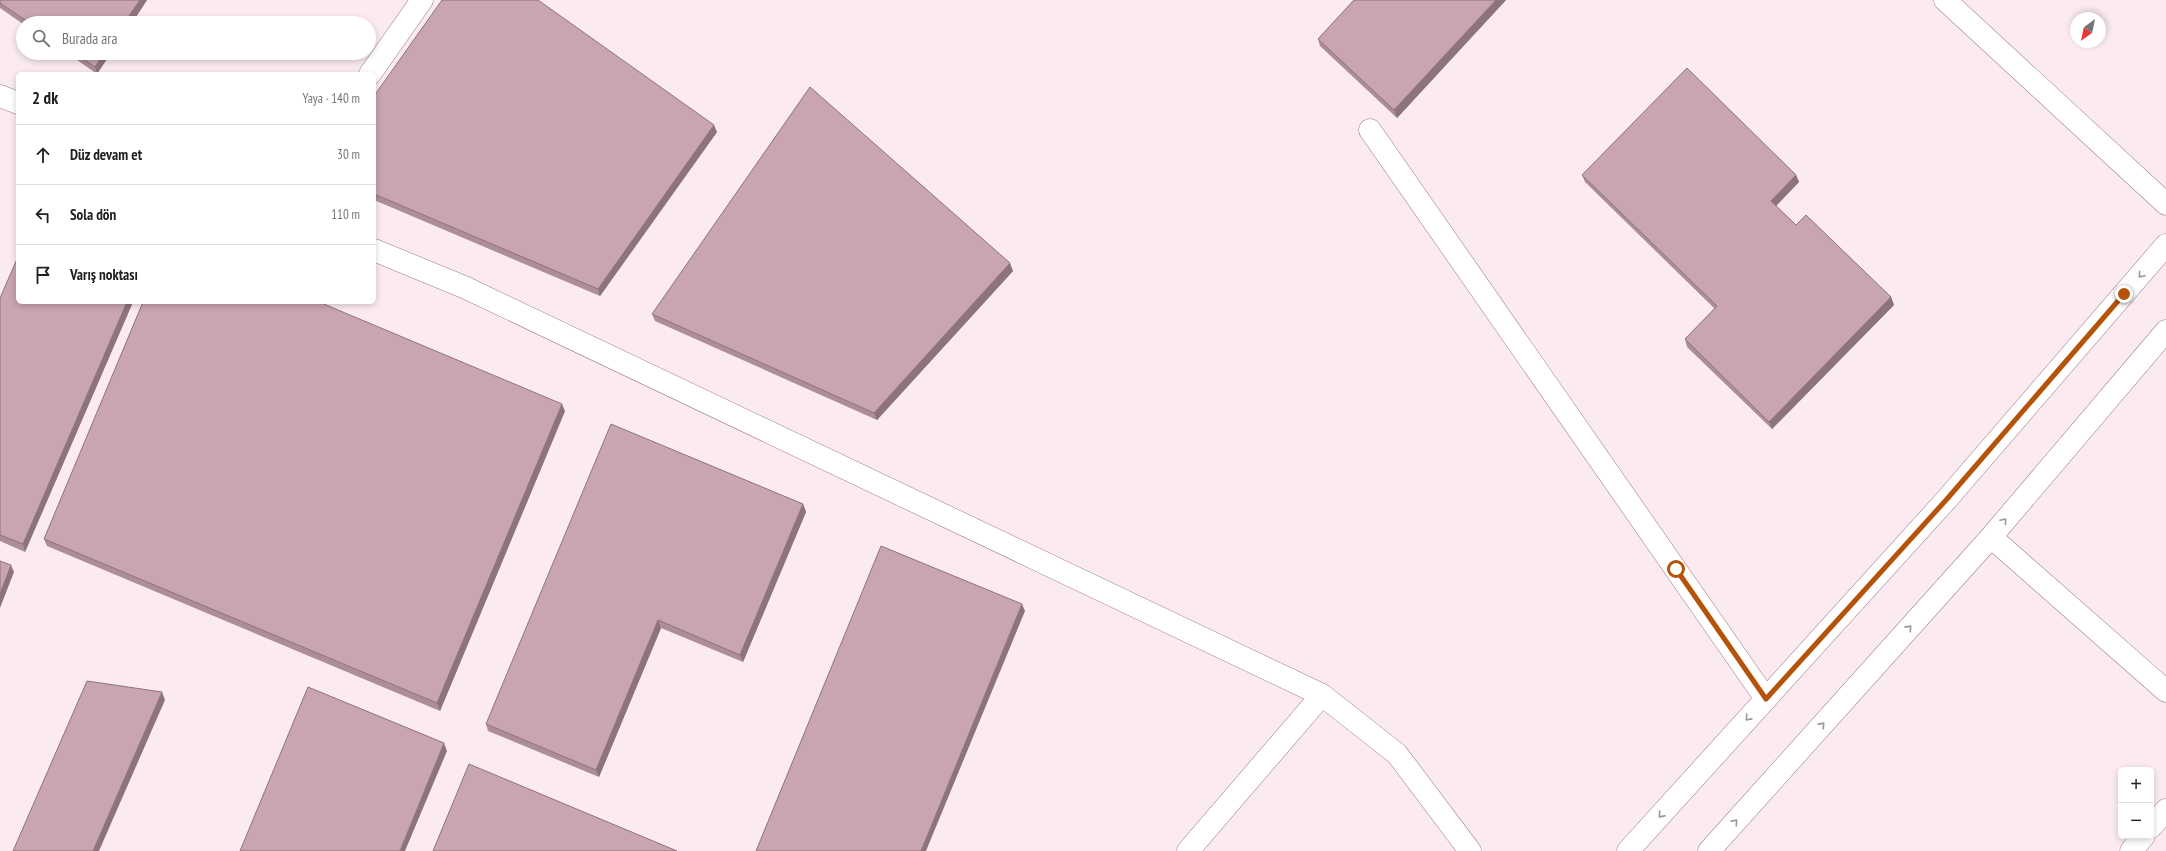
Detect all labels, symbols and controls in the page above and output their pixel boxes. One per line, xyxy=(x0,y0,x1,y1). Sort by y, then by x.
north arrow xyxy=(2070,12,2106,48)
search box xyxy=(16,16,376,60)
icon: search xyxy=(30,27,52,49)
text: Burada ara xyxy=(62,29,117,48)
text: 2 dk xyxy=(32,87,58,109)
text: Yaya · 140 m xyxy=(303,90,360,107)
icon: ahead xyxy=(32,144,54,166)
text: Düz devam et xyxy=(70,145,142,164)
text: 30 m xyxy=(337,146,360,163)
icon: left xyxy=(32,204,54,226)
text: Sola dön xyxy=(70,205,116,224)
text: 110 m xyxy=(331,206,360,223)
icon: arrive xyxy=(32,264,54,286)
text: Varış noktası xyxy=(70,265,138,284)
one-way arrow xyxy=(2138,270,2145,277)
route end xyxy=(2115,285,2133,303)
one-way arrow xyxy=(2000,518,2007,526)
route start xyxy=(1667,560,1685,578)
one-way arrow xyxy=(1904,626,1911,633)
one-way arrow xyxy=(1746,713,1753,721)
one-way arrow xyxy=(1817,722,1825,730)
map controls xyxy=(2118,767,2154,839)
button: + xyxy=(2118,767,2154,803)
button: − xyxy=(2118,803,2154,839)
one-way arrow xyxy=(1659,810,1666,817)
one-way arrow xyxy=(1730,819,1738,827)

